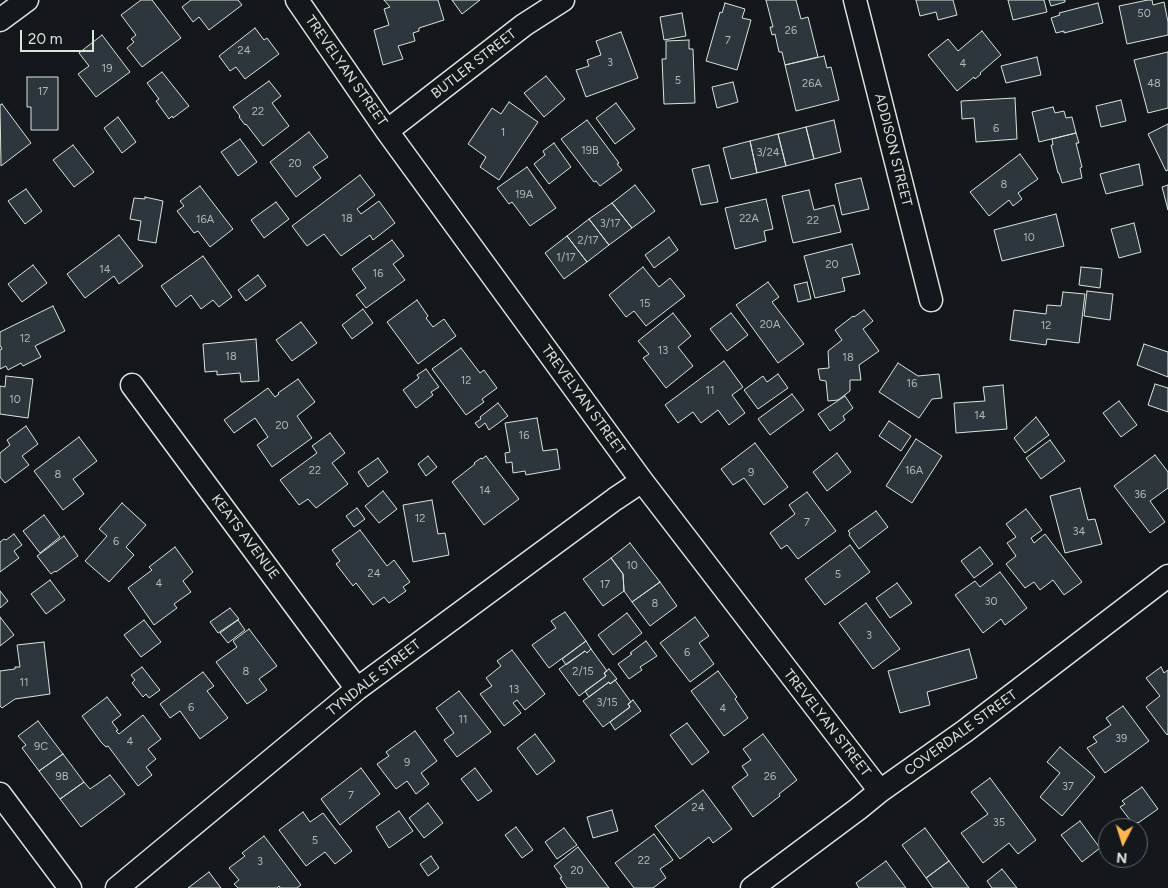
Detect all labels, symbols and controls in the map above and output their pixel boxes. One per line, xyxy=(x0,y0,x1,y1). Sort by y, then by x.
house number: 50 xyxy=(1137,7,1151,21)
street label: TREVELYAN STREET xyxy=(301,12,391,130)
scale bar xyxy=(22,20,96,52)
house number: 26 xyxy=(785,24,797,38)
street label: BUTLER STREET xyxy=(428,26,520,102)
text: 20 m xyxy=(28,30,62,48)
house number: 7 xyxy=(725,34,731,48)
house number: 24 xyxy=(238,44,250,58)
house number: 3 xyxy=(607,56,613,70)
house number: 4 xyxy=(960,57,966,71)
house number: 19 xyxy=(102,62,112,76)
house number: 5 xyxy=(675,74,681,88)
house number: 26A xyxy=(802,77,822,91)
house number: 48 xyxy=(1147,77,1161,91)
house number: 17 xyxy=(38,85,48,99)
street label: ADDISON STREET xyxy=(871,92,915,208)
house number: 22 xyxy=(252,105,264,119)
house number: 6 xyxy=(993,122,999,136)
house number: 1 xyxy=(501,126,505,140)
house number: 19B xyxy=(581,144,599,158)
house number: 3/24 xyxy=(756,146,780,160)
house number: 20 xyxy=(288,157,302,171)
house number: 8 xyxy=(1001,178,1007,192)
house number: 19A xyxy=(515,188,533,202)
house number: 18 xyxy=(341,212,353,226)
house number: 22A xyxy=(739,212,759,226)
house number: 16A xyxy=(196,213,214,227)
house number: 22 xyxy=(807,214,819,228)
house number: 3/17 xyxy=(600,217,620,231)
house number: 10 xyxy=(1023,231,1035,245)
house number: 2/17 xyxy=(578,234,598,248)
house number: 1/17 xyxy=(556,251,576,265)
house number: 20 xyxy=(825,258,839,272)
house number: 14 xyxy=(99,263,111,277)
house number: 16 xyxy=(373,267,383,281)
house number: 15 xyxy=(640,297,650,311)
house number: 20A xyxy=(760,318,780,332)
house number: 12 xyxy=(1041,319,1051,333)
house number: 12 xyxy=(20,332,30,346)
street label: TREVELYAN STREET xyxy=(538,342,628,458)
house number: 13 xyxy=(658,344,668,358)
house number: 18 xyxy=(225,350,237,364)
house number: 18 xyxy=(842,351,854,365)
house number: 12 xyxy=(461,374,471,388)
house number: 16 xyxy=(907,377,917,391)
house number: 11 xyxy=(705,384,715,398)
house number: 10 xyxy=(9,393,21,407)
house number: 14 xyxy=(974,409,986,423)
house number: 20 xyxy=(275,419,289,433)
house number: 16 xyxy=(519,429,529,443)
house number: 22 xyxy=(309,464,321,478)
house number: 16A xyxy=(905,464,923,478)
house number: 9 xyxy=(748,466,754,480)
house number: 8 xyxy=(55,468,61,482)
house number: 14 xyxy=(479,484,491,498)
house number: 36 xyxy=(1134,488,1146,502)
street label: KEATS AVENUE xyxy=(208,491,282,583)
house number: 12 xyxy=(415,512,425,526)
house number: 7 xyxy=(804,516,810,530)
house number: 34 xyxy=(1073,525,1085,539)
house number: 6 xyxy=(113,535,119,549)
house number: 10 xyxy=(626,559,638,573)
house number: 24 xyxy=(368,567,380,581)
house number: 5 xyxy=(835,568,841,582)
house number: 4 xyxy=(156,577,162,591)
house number: 17 xyxy=(600,578,610,592)
house number: 30 xyxy=(984,595,998,609)
house number: 8 xyxy=(652,597,658,611)
house number: 3 xyxy=(866,629,872,643)
street label: TYNDALE STREET xyxy=(324,636,424,720)
house number: 6 xyxy=(684,646,690,660)
house number: 8 xyxy=(243,665,249,679)
house number: 2/15 xyxy=(572,665,594,679)
street label: TREVELYAN STREET xyxy=(780,666,874,780)
house number: 11 xyxy=(19,676,29,690)
house number: 13 xyxy=(509,683,519,697)
street label: COVERDALE STREET xyxy=(901,686,1021,780)
house number: 3/15 xyxy=(596,696,618,710)
house number: 6 xyxy=(188,701,194,715)
house number: 4 xyxy=(720,702,726,716)
house number: 11 xyxy=(458,713,468,727)
house number: 39 xyxy=(1115,732,1127,746)
house number: 4 xyxy=(127,735,133,749)
house number: 9C xyxy=(34,740,48,754)
house number: 9 xyxy=(404,756,410,770)
house number: 9B xyxy=(56,770,68,784)
house number: 26 xyxy=(764,770,776,784)
house number: 37 xyxy=(1062,780,1074,794)
house number: 7 xyxy=(348,789,354,803)
house number: 24 xyxy=(692,801,704,815)
house number: 35 xyxy=(993,816,1005,830)
north arrow xyxy=(1098,818,1148,868)
house number: 5 xyxy=(312,834,318,848)
text: N xyxy=(1116,849,1128,866)
house number: 22 xyxy=(638,854,650,868)
house number: 3 xyxy=(257,855,263,869)
house number: 20 xyxy=(570,864,584,878)

